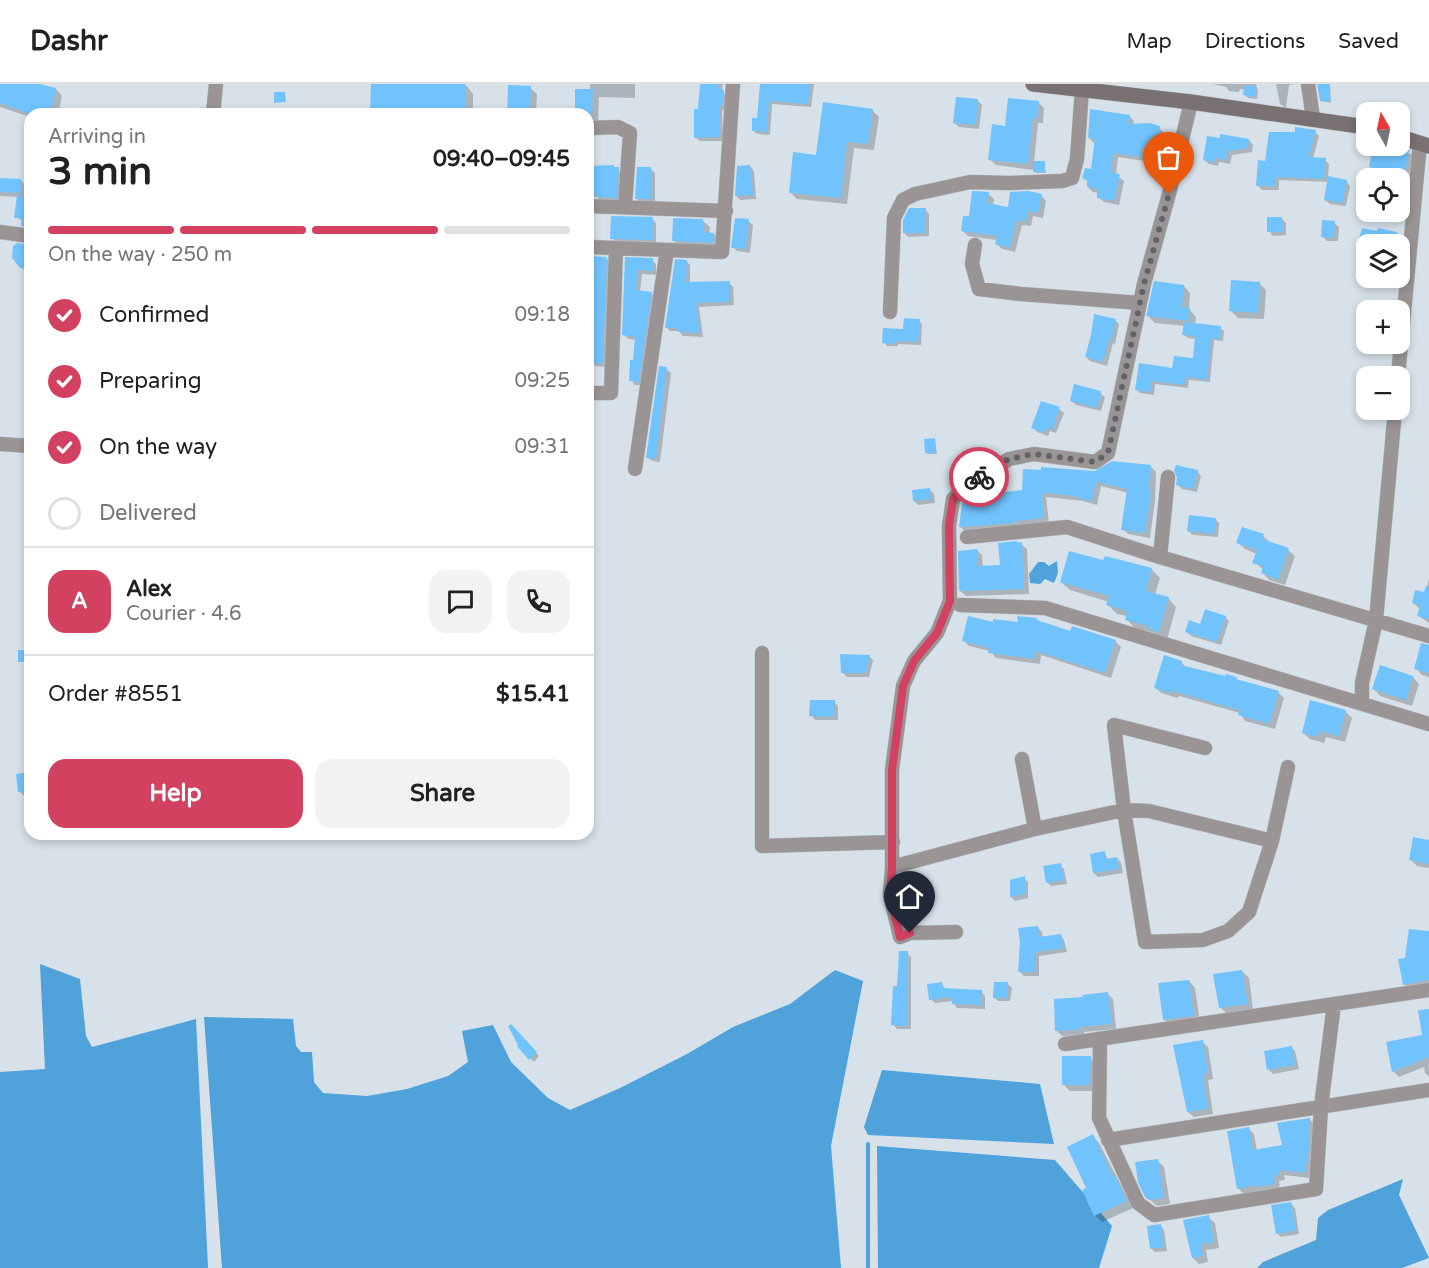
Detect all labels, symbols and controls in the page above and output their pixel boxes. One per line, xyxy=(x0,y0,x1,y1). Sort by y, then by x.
text: Dashr xyxy=(30,24,108,58)
text: Map xyxy=(1126,29,1172,54)
text: Directions xyxy=(1205,29,1305,54)
text: Saved xyxy=(1338,29,1399,54)
north arrow xyxy=(1356,102,1410,156)
map controls xyxy=(1356,102,1410,420)
text: Arriving in xyxy=(48,125,146,149)
pin xyxy=(1143,132,1194,194)
icon: bag xyxy=(1152,141,1185,174)
text: 09:40–09:45 xyxy=(433,146,570,172)
text: 3 min xyxy=(48,148,152,195)
button: locate xyxy=(1356,168,1410,222)
button: layers xyxy=(1356,234,1410,288)
text: On the way · 250 m xyxy=(48,243,232,267)
icon: check xyxy=(48,299,81,332)
button: + xyxy=(1356,300,1410,354)
text: Confirmed xyxy=(99,302,209,328)
text: 09:18 xyxy=(515,303,570,327)
icon: check xyxy=(48,365,81,398)
button: − xyxy=(1356,366,1410,420)
text: Preparing xyxy=(99,368,202,394)
text: 09:25 xyxy=(515,369,570,393)
icon: check xyxy=(48,431,81,464)
text: On the way xyxy=(99,434,217,460)
text: 09:31 xyxy=(515,435,570,459)
courier xyxy=(949,447,1009,507)
icon: bike xyxy=(963,461,996,494)
text: Delivered xyxy=(99,500,197,526)
button: chat xyxy=(429,570,492,633)
button: phone xyxy=(507,570,570,633)
text: Alex xyxy=(126,576,172,602)
text: A xyxy=(71,588,88,614)
text: Courier · 4.6 xyxy=(126,602,241,626)
text: Order #8551 xyxy=(48,681,183,707)
text: $15.41 xyxy=(496,681,570,707)
button: Help xyxy=(48,759,303,828)
button: Share xyxy=(315,759,570,828)
pin xyxy=(884,871,935,933)
icon: home xyxy=(893,880,926,913)

